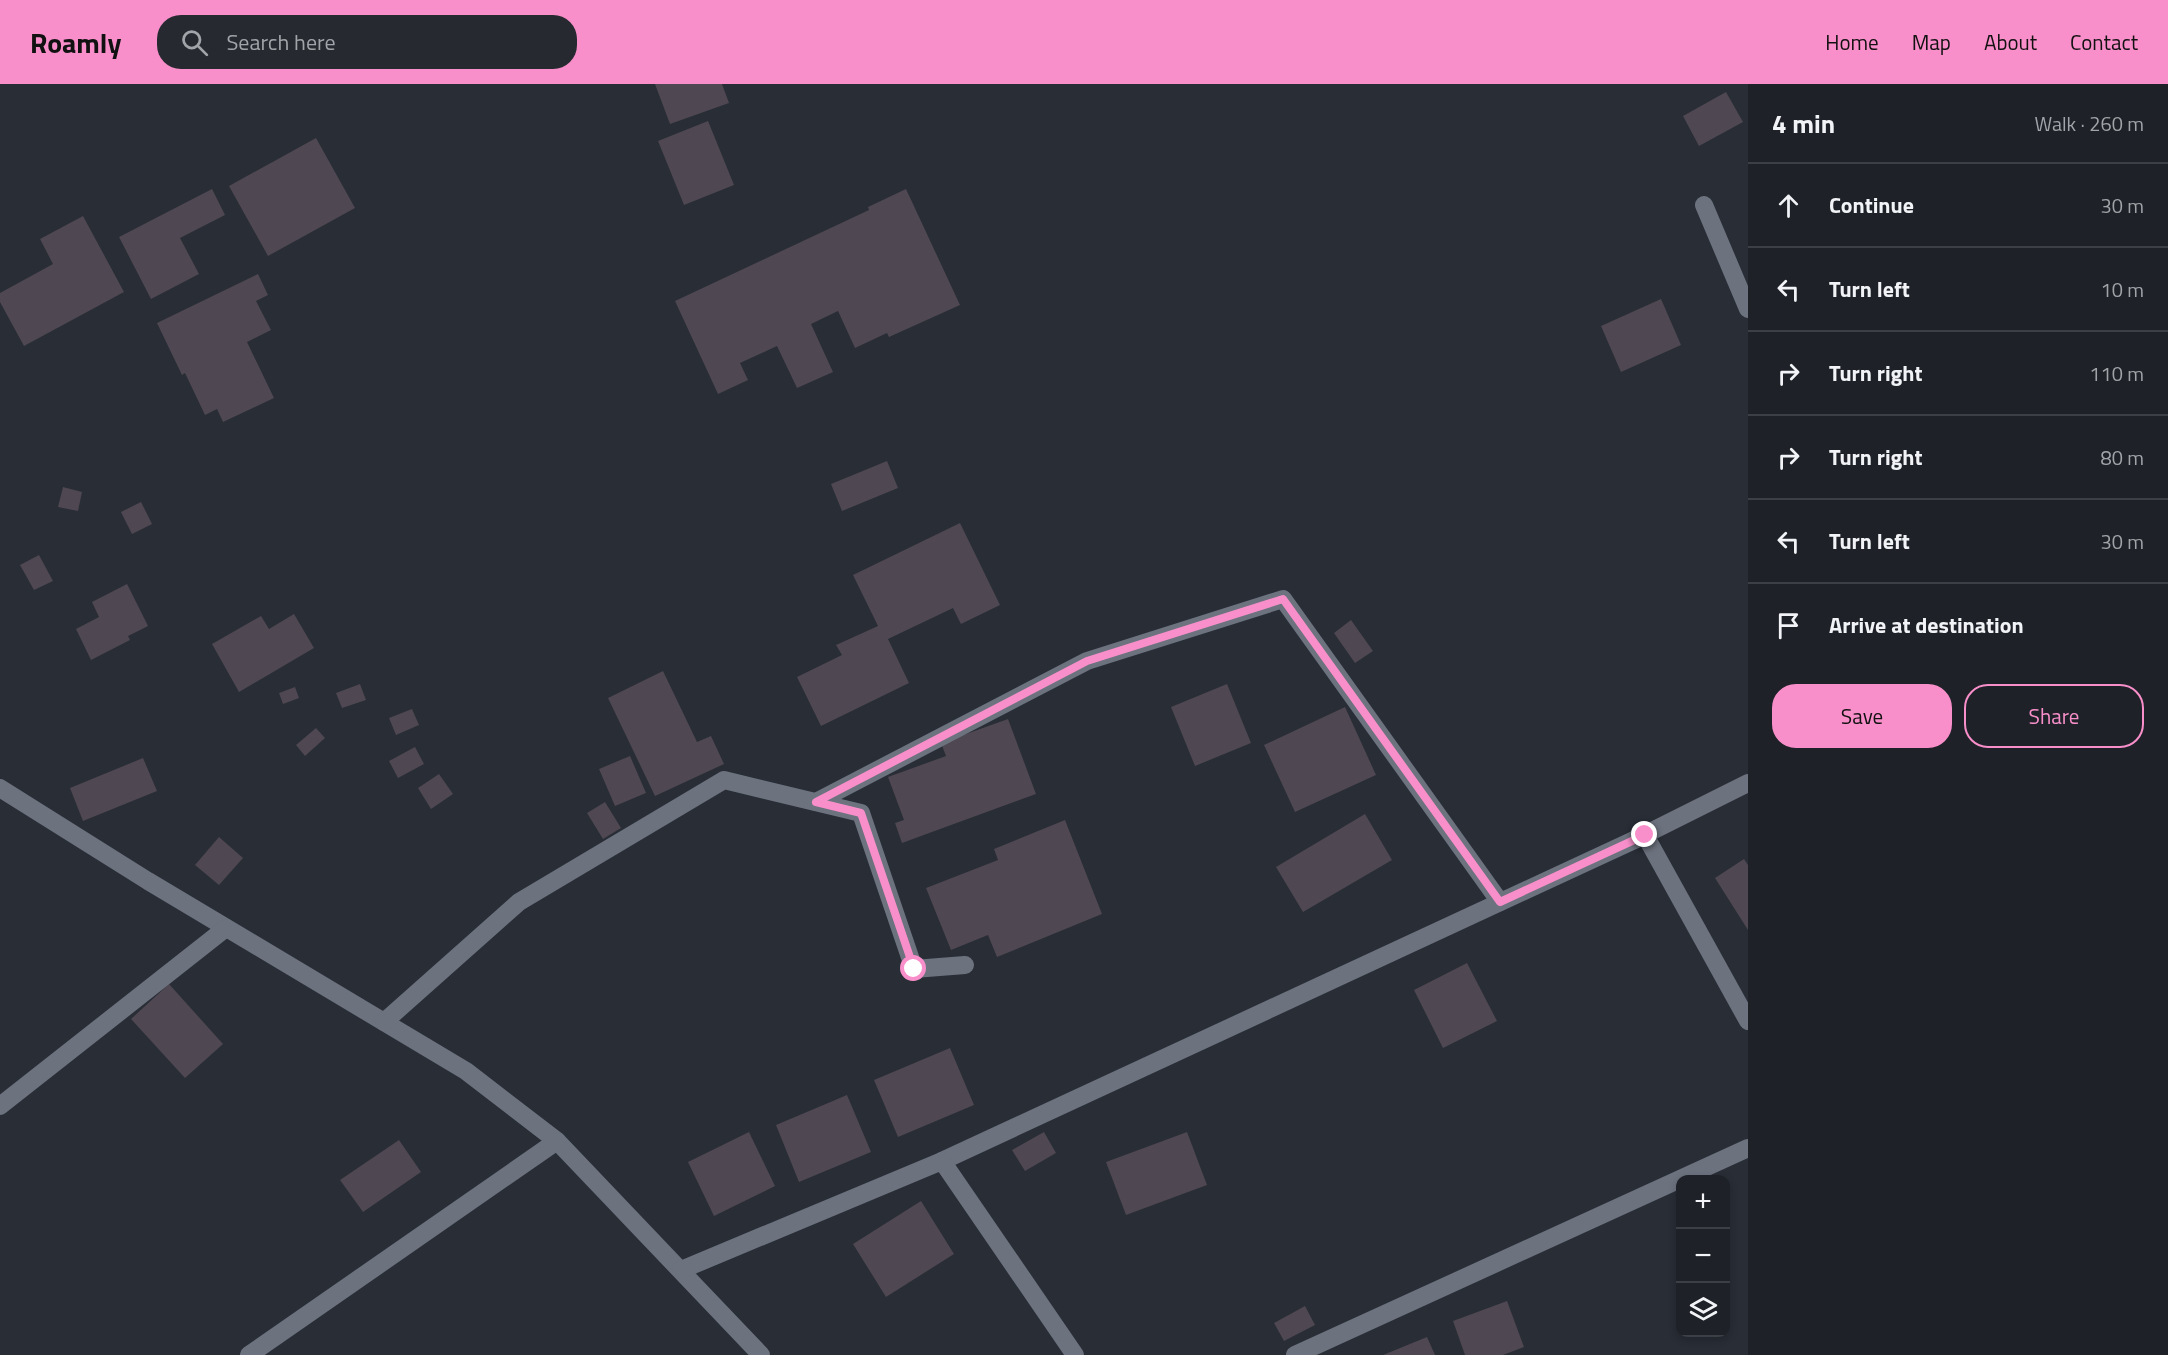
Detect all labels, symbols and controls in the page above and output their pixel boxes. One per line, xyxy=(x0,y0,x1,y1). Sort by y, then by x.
search box xyxy=(157,15,577,69)
text: Roamly xyxy=(30,21,121,64)
text: Search here xyxy=(226,25,336,59)
icon: search xyxy=(178,26,211,59)
text: Home xyxy=(1825,26,1879,58)
text: Map xyxy=(1912,26,1951,58)
text: About xyxy=(1984,26,2037,58)
text: Contact xyxy=(2070,26,2138,58)
text: 4 min xyxy=(1772,104,1835,143)
text: Walk · 260 m xyxy=(2035,108,2144,139)
text: Continue xyxy=(1829,188,1914,222)
icon: ahead xyxy=(1772,189,1805,222)
text: 30 m xyxy=(2100,190,2144,221)
text: Turn left xyxy=(1829,272,1910,306)
icon: left xyxy=(1772,273,1805,306)
text: 10 m xyxy=(2100,274,2144,305)
text: Turn right xyxy=(1829,356,1923,390)
icon: right xyxy=(1772,357,1805,390)
text: 110 m xyxy=(2089,358,2144,389)
text: Turn right xyxy=(1829,440,1923,474)
icon: right xyxy=(1772,441,1805,474)
text: 80 m xyxy=(2100,442,2144,473)
text: Turn left xyxy=(1829,524,1910,558)
icon: left xyxy=(1772,525,1805,558)
text: 30 m xyxy=(2100,526,2144,557)
text: Arrive at destination xyxy=(1829,608,2024,642)
icon: arrive xyxy=(1772,609,1805,642)
button: Save xyxy=(1772,684,1952,748)
button: Share xyxy=(1964,684,2144,748)
route end xyxy=(1631,821,1657,847)
route start xyxy=(900,955,926,981)
map controls xyxy=(1676,1175,1730,1337)
button: + xyxy=(1676,1175,1730,1229)
button: − xyxy=(1676,1229,1730,1283)
button: layers xyxy=(1676,1283,1730,1337)

